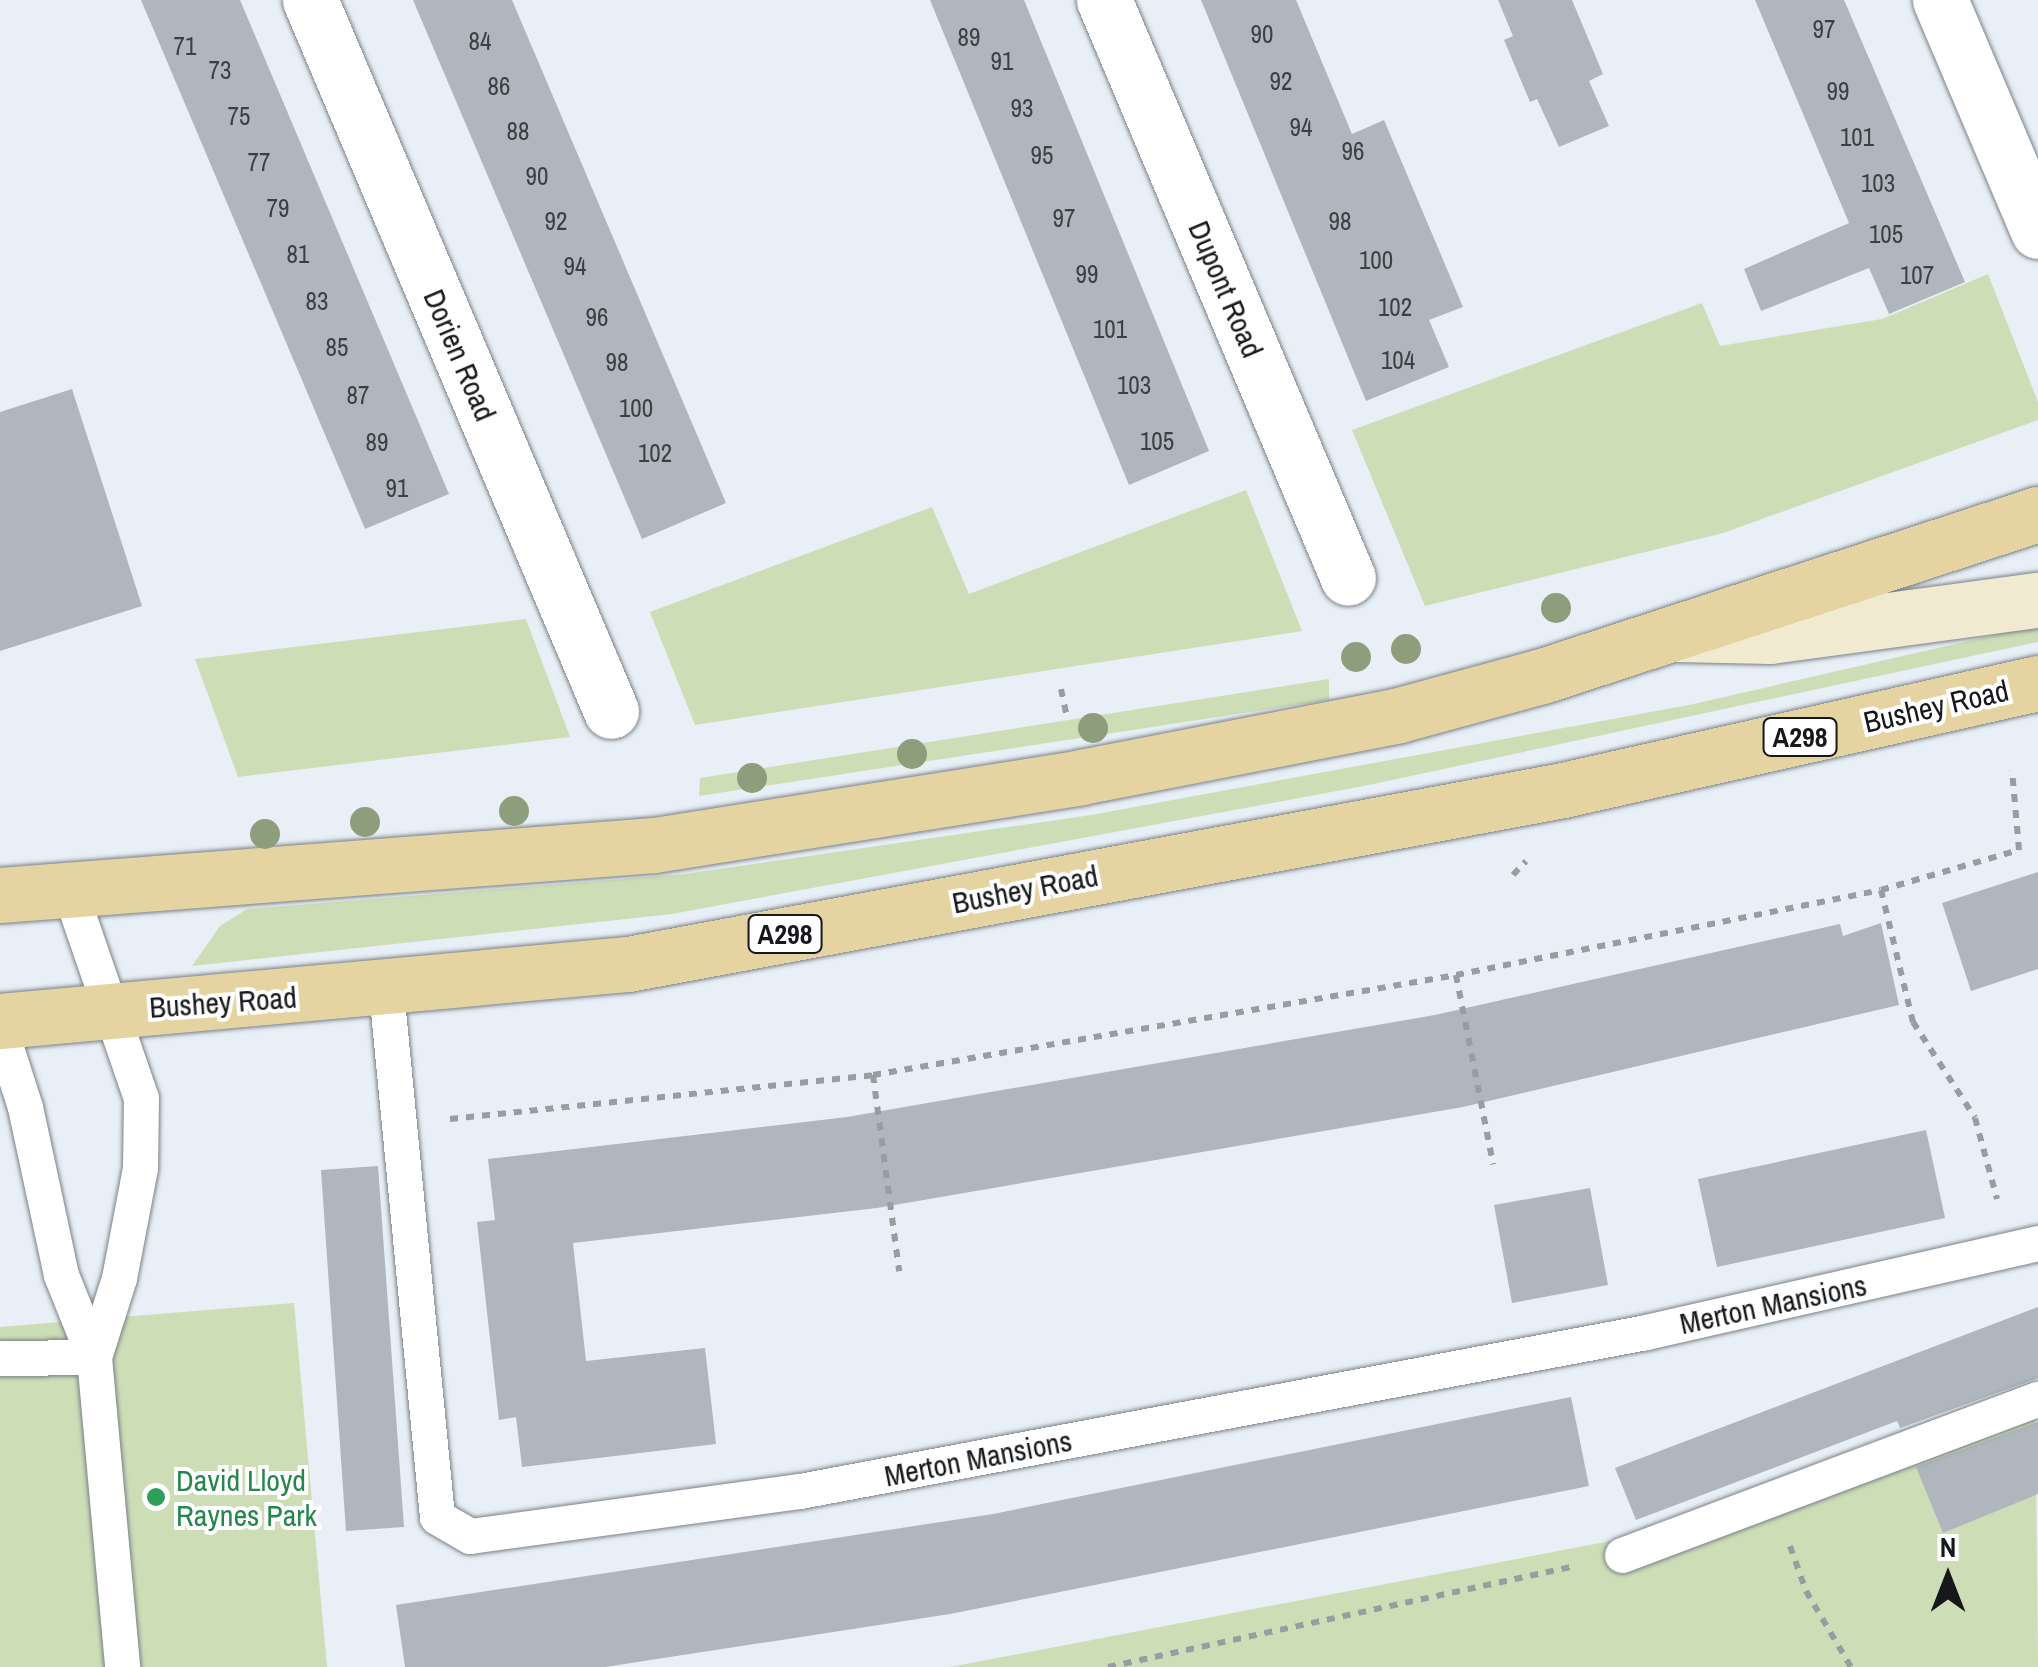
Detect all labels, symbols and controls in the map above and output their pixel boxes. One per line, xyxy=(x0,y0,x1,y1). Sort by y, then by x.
house number: 97 xyxy=(1813,14,1835,44)
house number: 90 xyxy=(1251,19,1273,49)
house number: 89 xyxy=(958,22,980,52)
house number: 84 xyxy=(469,26,491,56)
house number: 71 xyxy=(174,31,196,61)
house number: 91 xyxy=(991,46,1013,76)
house number: 73 xyxy=(209,55,231,85)
house number: 92 xyxy=(1270,66,1292,96)
house number: 86 xyxy=(488,71,510,101)
house number: 99 xyxy=(1827,76,1849,106)
house number: 93 xyxy=(1011,93,1033,123)
house number: 75 xyxy=(228,101,250,131)
house number: 94 xyxy=(1290,112,1312,142)
house number: 88 xyxy=(507,116,529,146)
house number: 101 xyxy=(1840,122,1874,152)
house number: 96 xyxy=(1342,136,1364,166)
house number: 95 xyxy=(1031,140,1053,170)
house number: 77 xyxy=(248,147,270,177)
house number: 90 xyxy=(526,161,548,191)
house number: 103 xyxy=(1861,168,1895,198)
house number: 79 xyxy=(267,193,289,223)
house number: 97 xyxy=(1053,203,1075,233)
house number: 92 xyxy=(545,206,567,236)
house number: 98 xyxy=(1329,206,1351,236)
street label: Dupont Road xyxy=(1181,215,1271,363)
house number: 105 xyxy=(1869,219,1903,249)
house number: 81 xyxy=(287,239,309,269)
house number: 100 xyxy=(1359,245,1393,275)
house number: 94 xyxy=(564,251,586,281)
house number: 99 xyxy=(1076,259,1098,289)
house number: 107 xyxy=(1900,260,1934,290)
street label: Dorien Road xyxy=(416,284,504,426)
house number: 83 xyxy=(306,286,328,316)
house number: 102 xyxy=(1378,292,1412,322)
house number: 96 xyxy=(586,302,608,332)
house number: 101 xyxy=(1093,314,1127,344)
house number: 85 xyxy=(326,332,348,362)
house number: 104 xyxy=(1381,345,1415,375)
house number: 98 xyxy=(606,347,628,377)
house number: 103 xyxy=(1117,370,1151,400)
house number: 87 xyxy=(347,380,369,410)
house number: 100 xyxy=(619,393,653,423)
house number: 105 xyxy=(1140,426,1174,456)
house number: 89 xyxy=(366,427,388,457)
house number: 102 xyxy=(638,438,672,468)
house number: 91 xyxy=(386,473,408,503)
street label: Bushey Road xyxy=(1860,672,2012,740)
road number: A298 xyxy=(1762,714,1838,760)
street label: Bushey Road xyxy=(949,857,1101,921)
road number: A298 xyxy=(748,911,822,957)
street label: Bushey Road xyxy=(148,979,298,1025)
street label: Merton Mansions xyxy=(1676,1267,1870,1341)
street label: Merton Mansions xyxy=(881,1422,1075,1494)
place label: David Lloyd Raynes Park xyxy=(176,1462,317,1532)
marker: David Lloyd Raynes Park xyxy=(145,1486,167,1508)
north arrow xyxy=(1898,1527,1998,1627)
text: N xyxy=(1940,1528,1956,1566)

